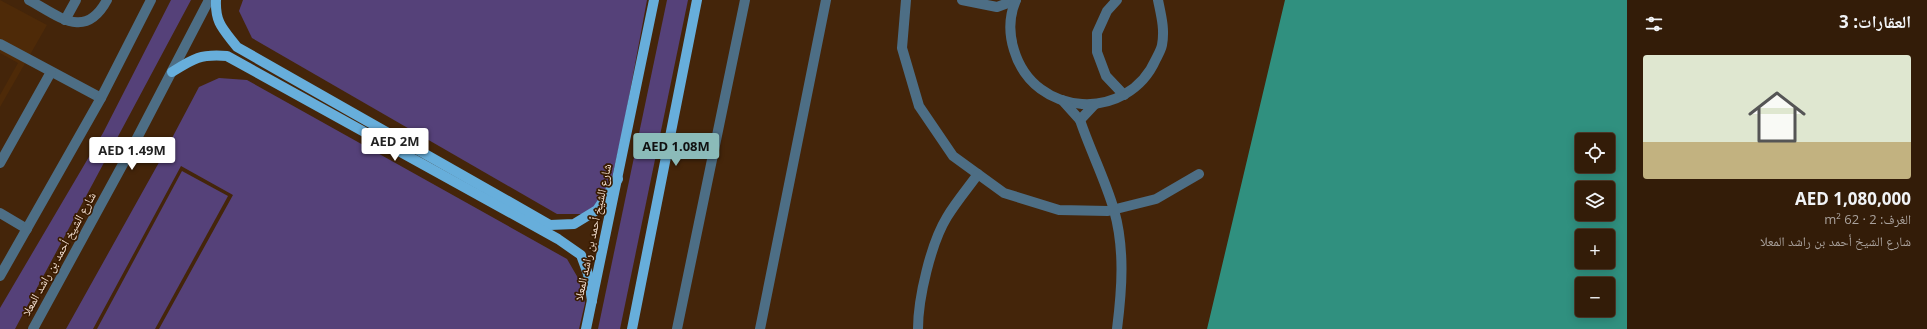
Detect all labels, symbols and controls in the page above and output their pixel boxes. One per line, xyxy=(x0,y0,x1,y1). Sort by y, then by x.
text: العقارات: 3 xyxy=(1839,10,1911,33)
icon: filters xyxy=(1643,13,1665,35)
icon: home xyxy=(1741,81,1813,153)
pin: AED 2M xyxy=(362,128,428,162)
text: AED 2M xyxy=(371,132,419,150)
pin: AED 1.08M xyxy=(630,133,722,167)
map controls xyxy=(1575,133,1615,317)
button: locate xyxy=(1575,133,1615,173)
pin: AED 1.49M xyxy=(86,137,178,171)
text: AED 1.08M xyxy=(642,137,710,155)
text: AED 1.49M xyxy=(98,141,166,159)
street label: شارع الشيخ أحمد بن راشد المعلا xyxy=(570,162,615,302)
button: layers xyxy=(1575,181,1615,221)
text: AED 1,080,000 xyxy=(1795,187,1911,210)
street label: شارع الشيخ أحمد بن راشد المعلا xyxy=(17,189,100,319)
text: الغرف: 2 · 62 m² xyxy=(1824,210,1911,228)
button: + xyxy=(1575,229,1615,269)
text: شارع الشيخ أحمد بن راشد المعلا xyxy=(1760,232,1911,250)
button: − xyxy=(1575,277,1615,317)

